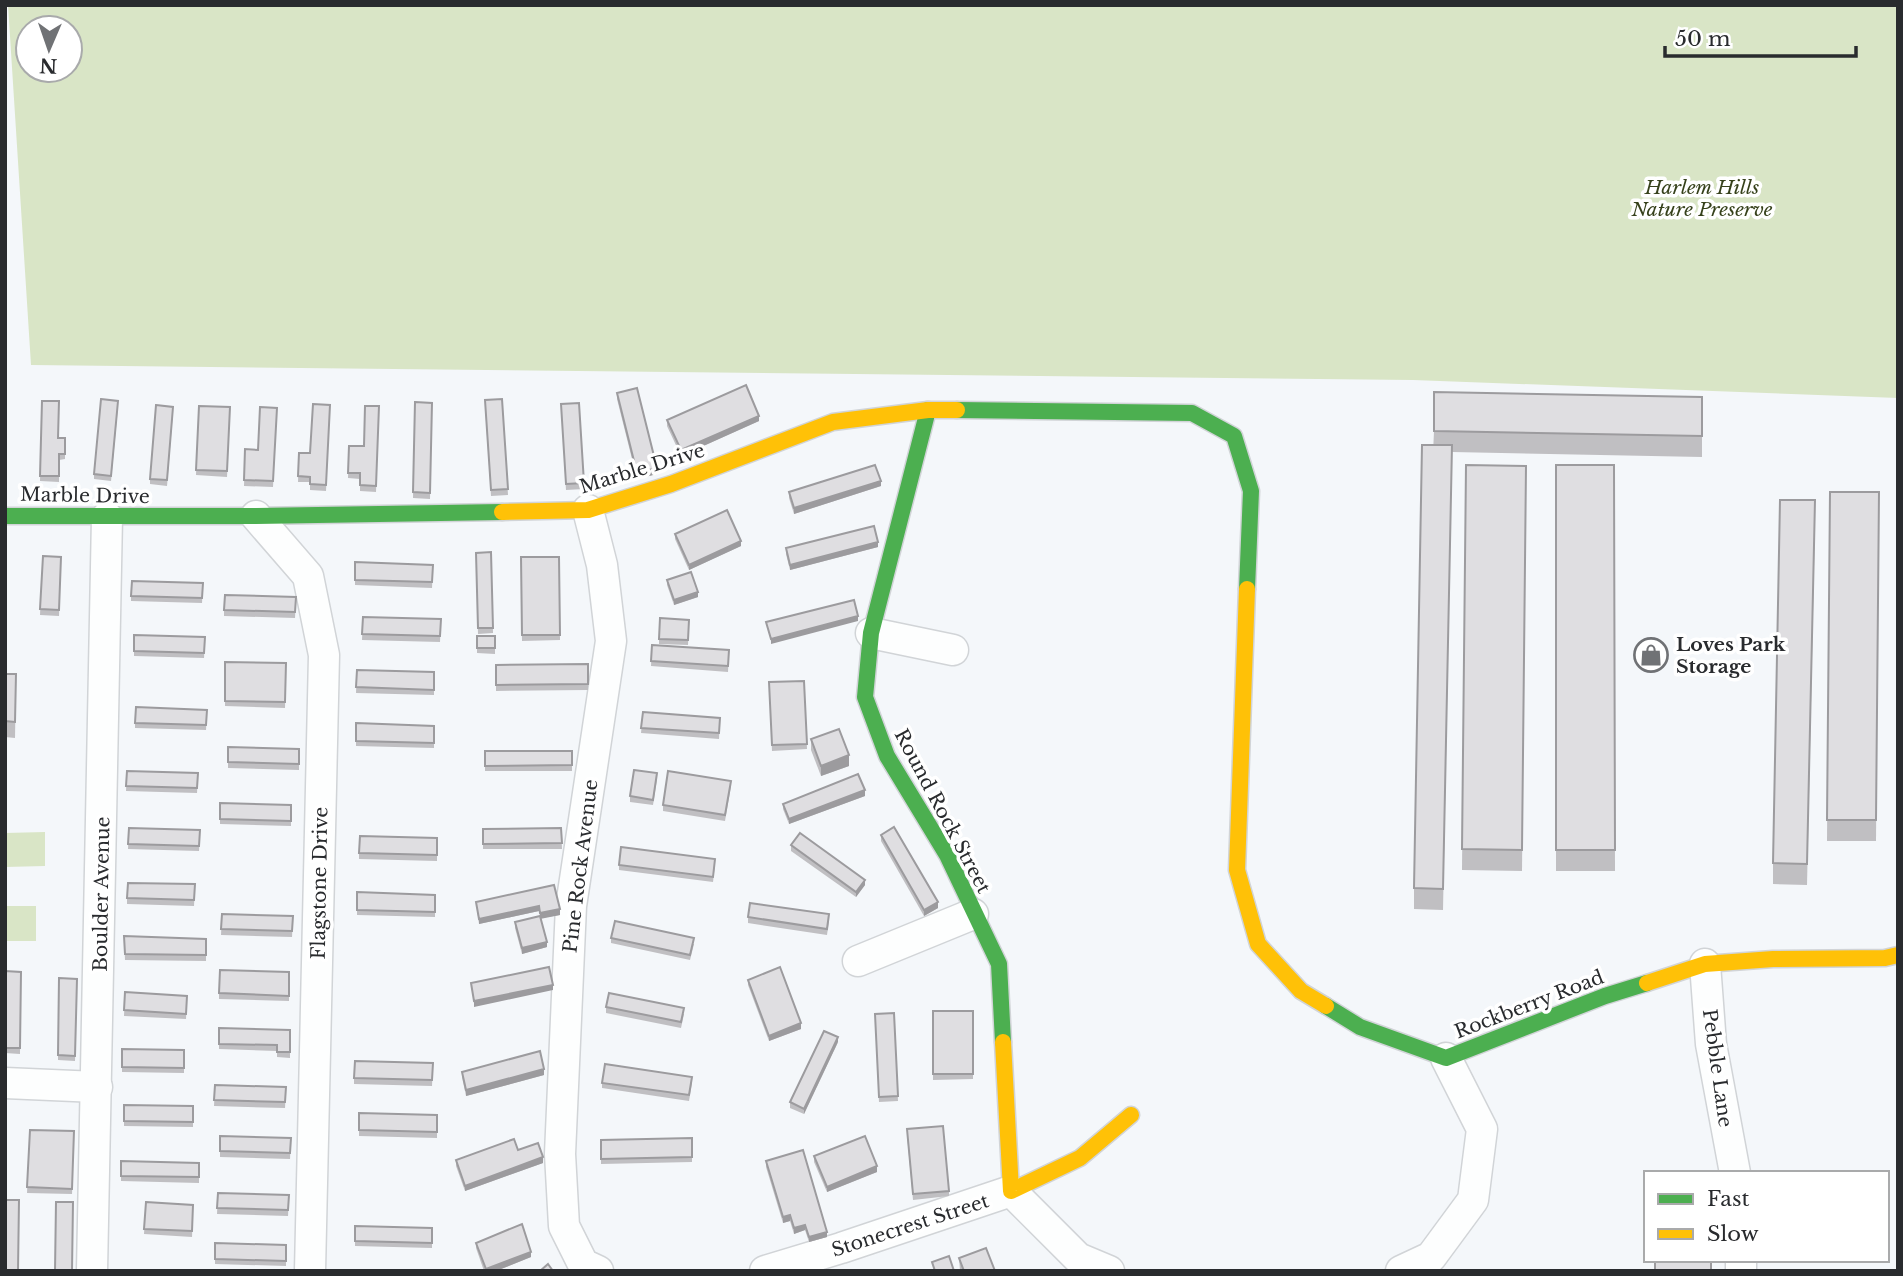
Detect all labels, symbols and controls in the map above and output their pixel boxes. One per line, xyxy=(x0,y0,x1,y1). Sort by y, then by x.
north arrow xyxy=(14,14,84,84)
scale bar xyxy=(1665,14,1856,58)
text: 50 m xyxy=(1675,26,1731,52)
text: N xyxy=(39,54,58,77)
park label: Harlem Hills Nature Preserve xyxy=(1631,176,1773,221)
street label: Marble Drive xyxy=(577,439,707,498)
street label: Marble Drive xyxy=(20,483,150,508)
place label: Loves Park Storage xyxy=(1676,633,1786,678)
shop icon: Loves Park Storage xyxy=(1632,636,1670,674)
street label: Round Rock Street xyxy=(890,725,996,898)
street label: Pine Rock Avenue xyxy=(558,778,603,954)
street label: Flagstone Drive xyxy=(307,806,332,960)
street label: Boulder Avenue xyxy=(89,816,114,972)
street label: Rockberry Road xyxy=(1451,965,1607,1044)
street label: Pebble Lane xyxy=(1698,1008,1737,1129)
legend xyxy=(1644,1171,1889,1262)
text: Fast xyxy=(1707,1186,1749,1212)
street label: Stonecrest Street xyxy=(829,1189,993,1262)
text: Slow xyxy=(1707,1221,1759,1247)

